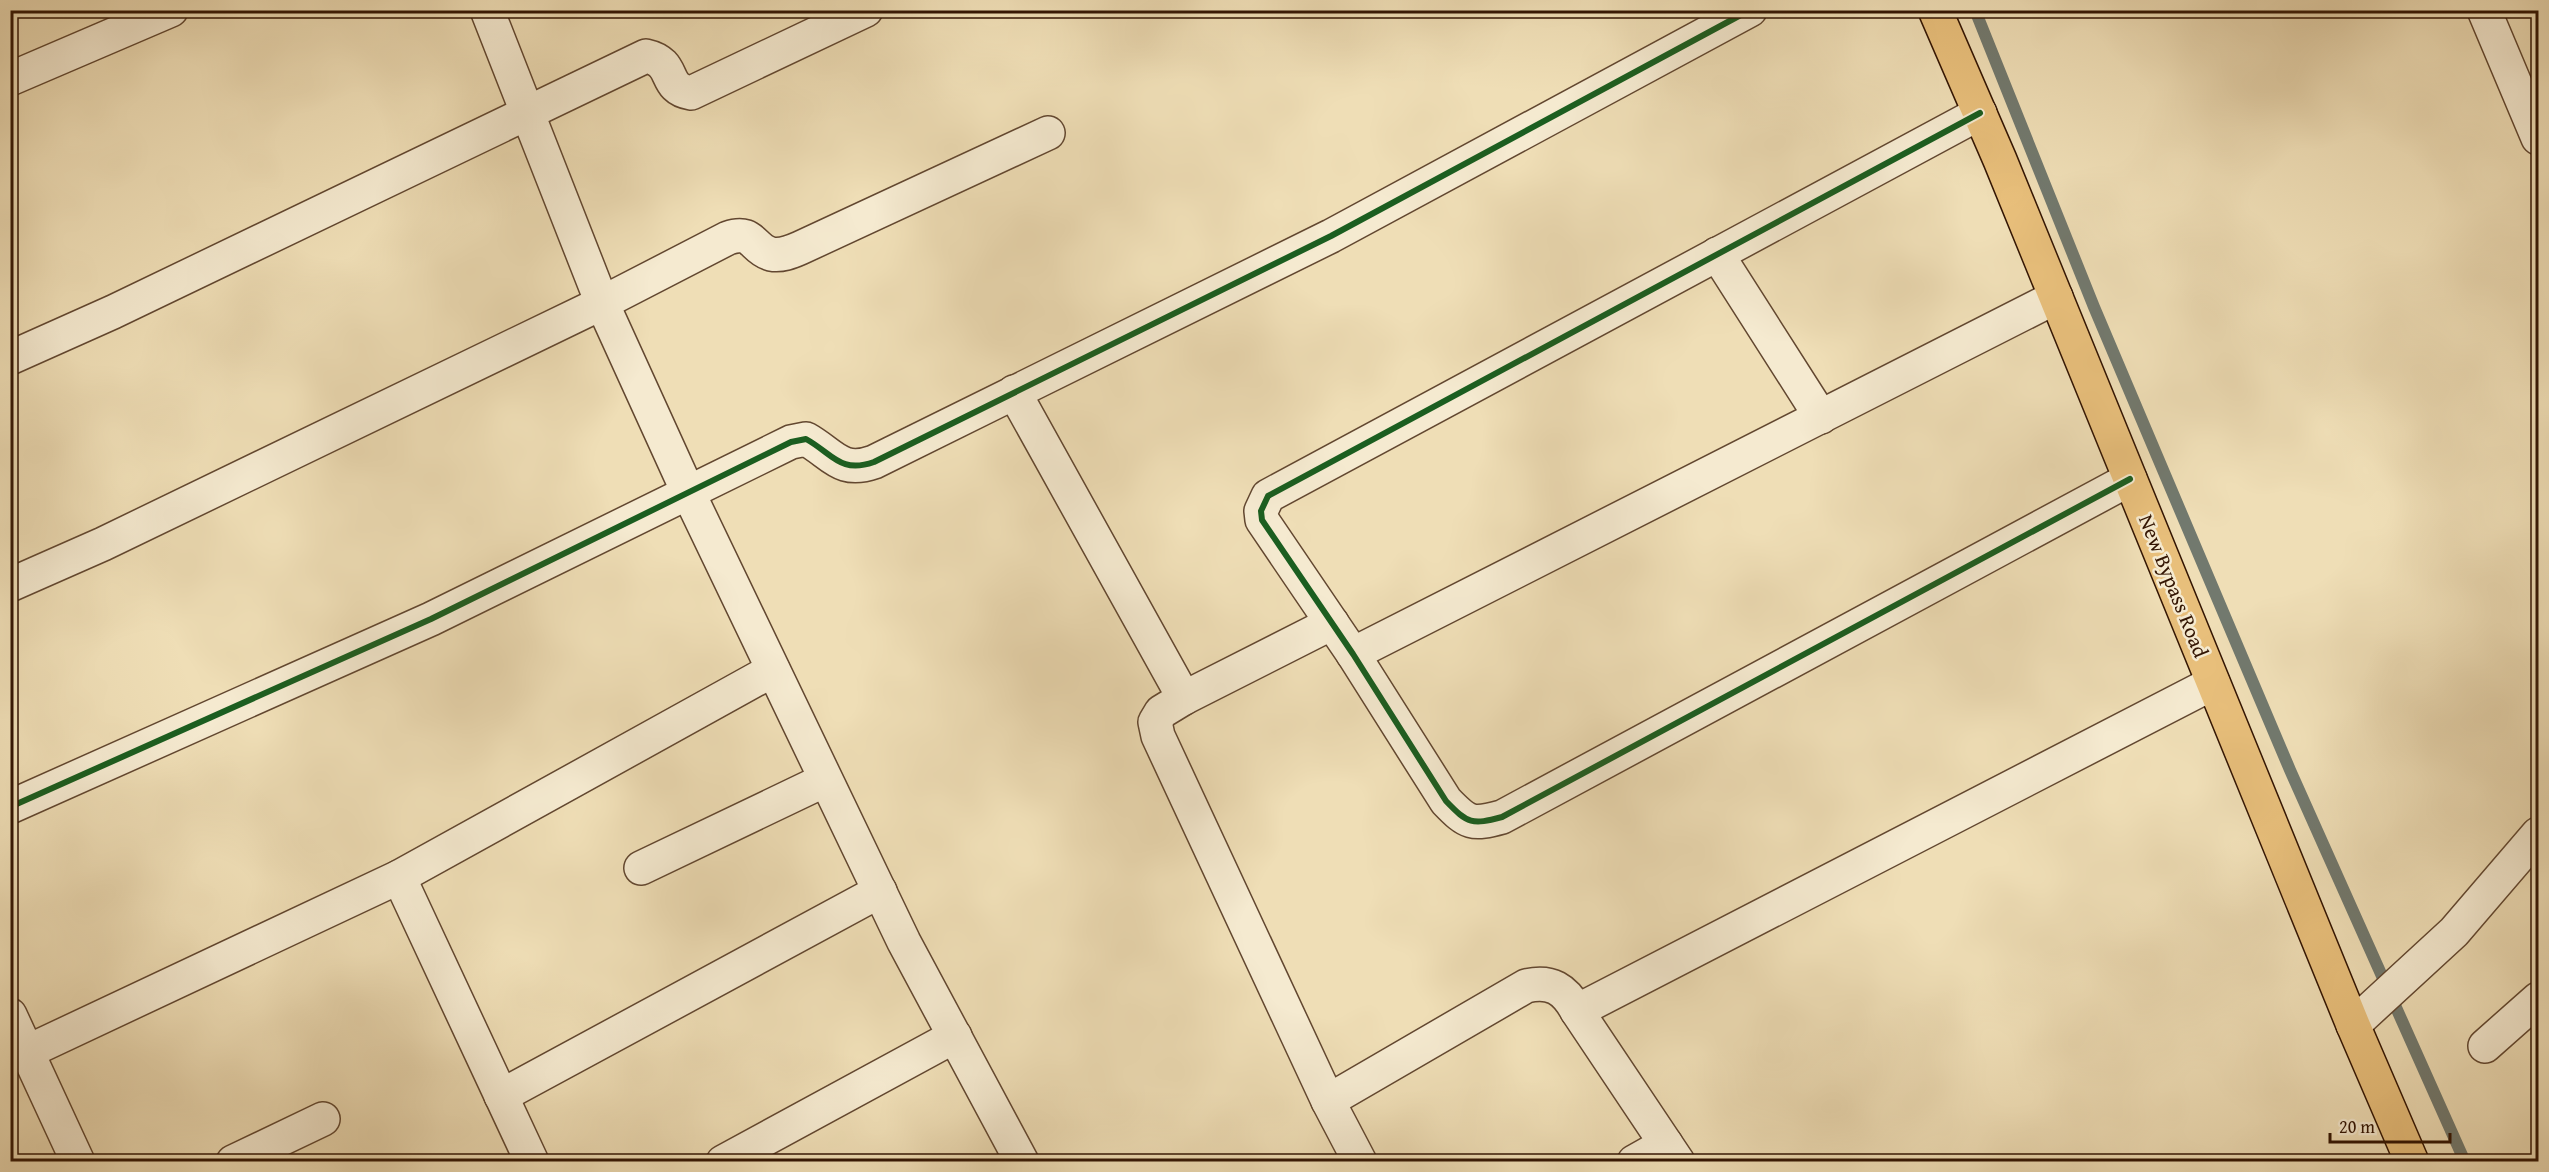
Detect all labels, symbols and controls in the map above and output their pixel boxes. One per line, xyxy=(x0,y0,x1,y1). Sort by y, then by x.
street label: New Bypass Road xyxy=(2131,510,2217,663)
scale bar xyxy=(2330,1106,2450,1144)
text: 20 m xyxy=(2339,1113,2375,1140)

